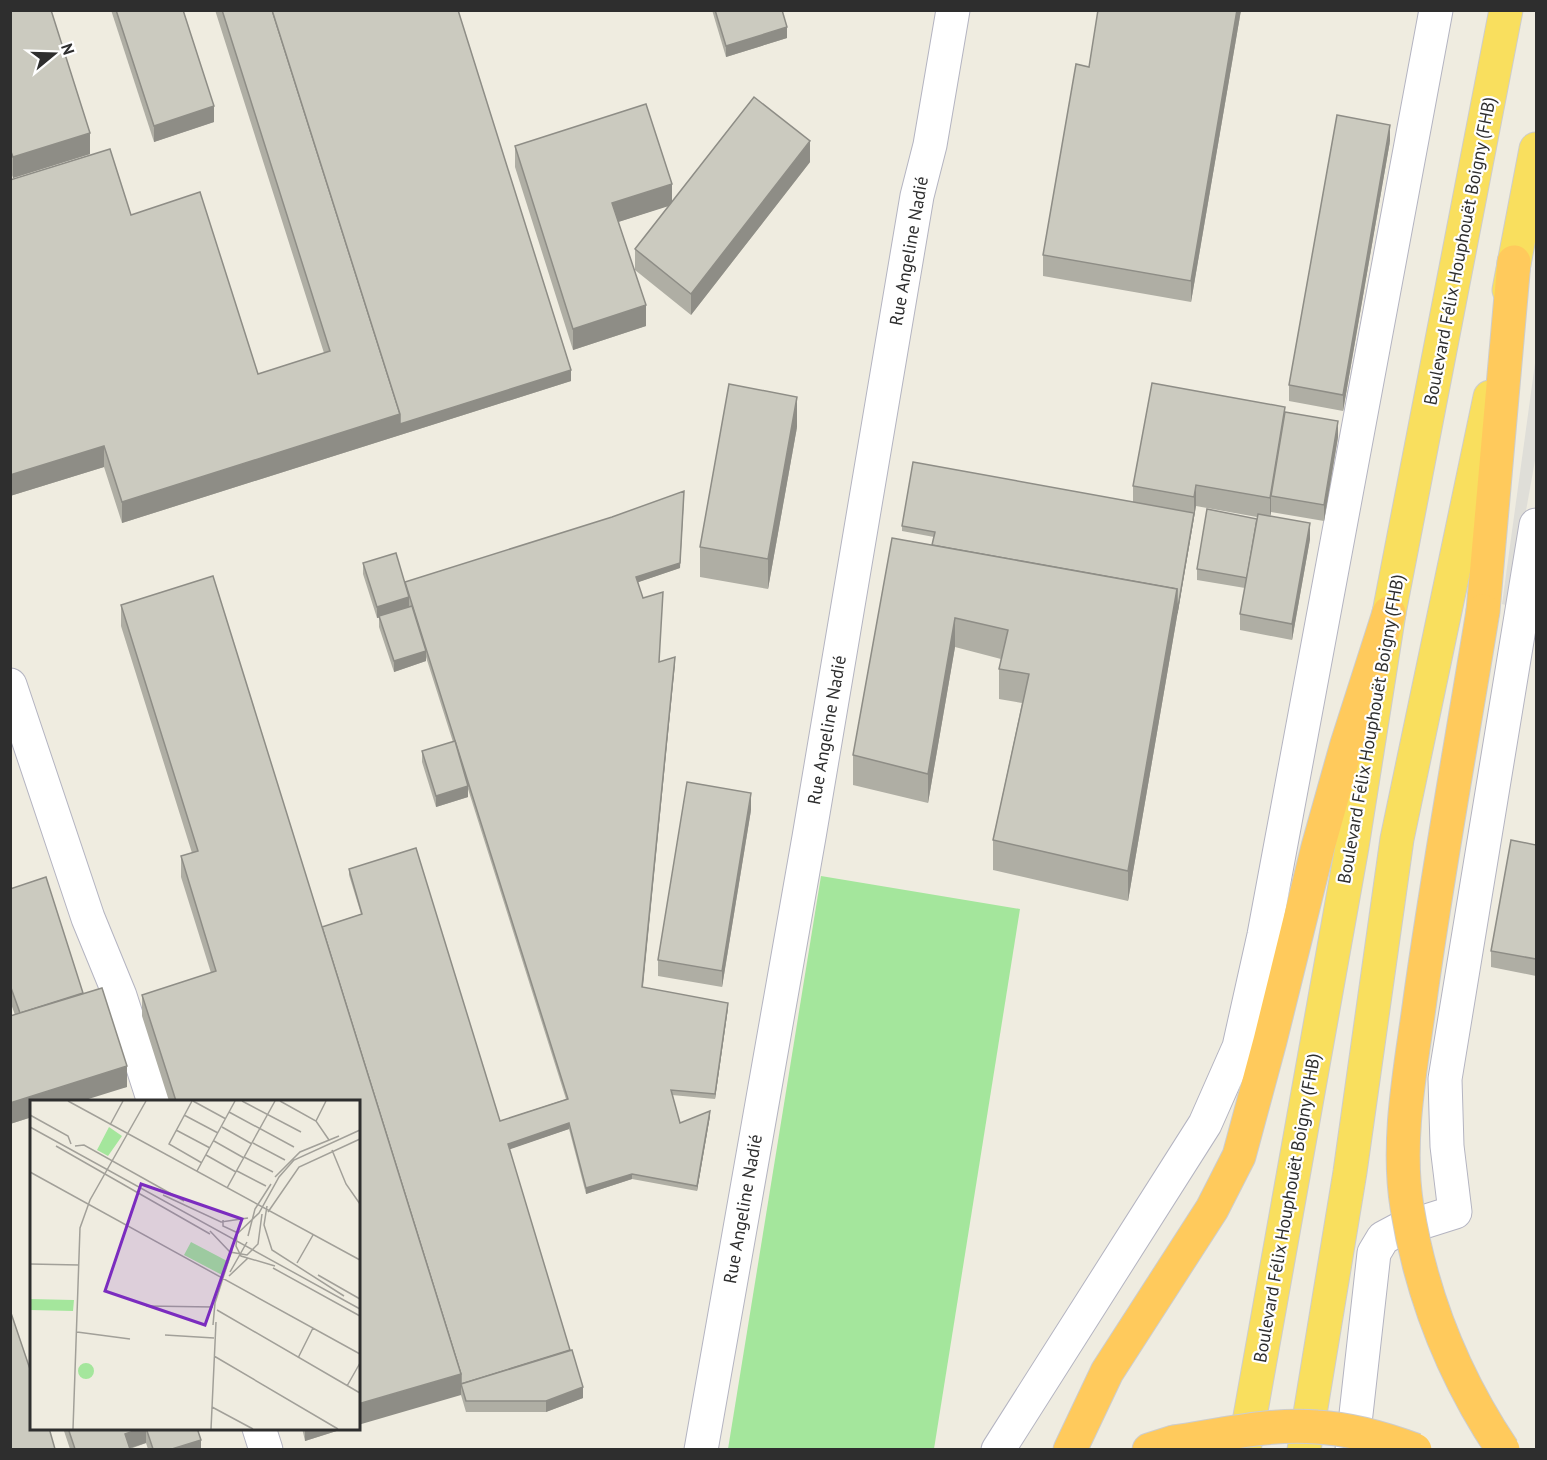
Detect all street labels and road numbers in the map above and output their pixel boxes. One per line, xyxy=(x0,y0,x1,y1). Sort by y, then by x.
street label: Boulevard Félix Houphouët Boigny (FHB) xyxy=(1418,95,1501,407)
street label: Rue Angeline Nadié xyxy=(884,174,933,327)
street label: Boulevard Félix Houphouët Boigny (FHB) xyxy=(1332,572,1409,885)
street label: Rue Angeline Nadié xyxy=(802,653,851,806)
street label: Boulevard Félix Houphouët Boigny (FHB) xyxy=(1248,1051,1325,1364)
street label: Rue Angeline Nadié xyxy=(718,1132,767,1285)

